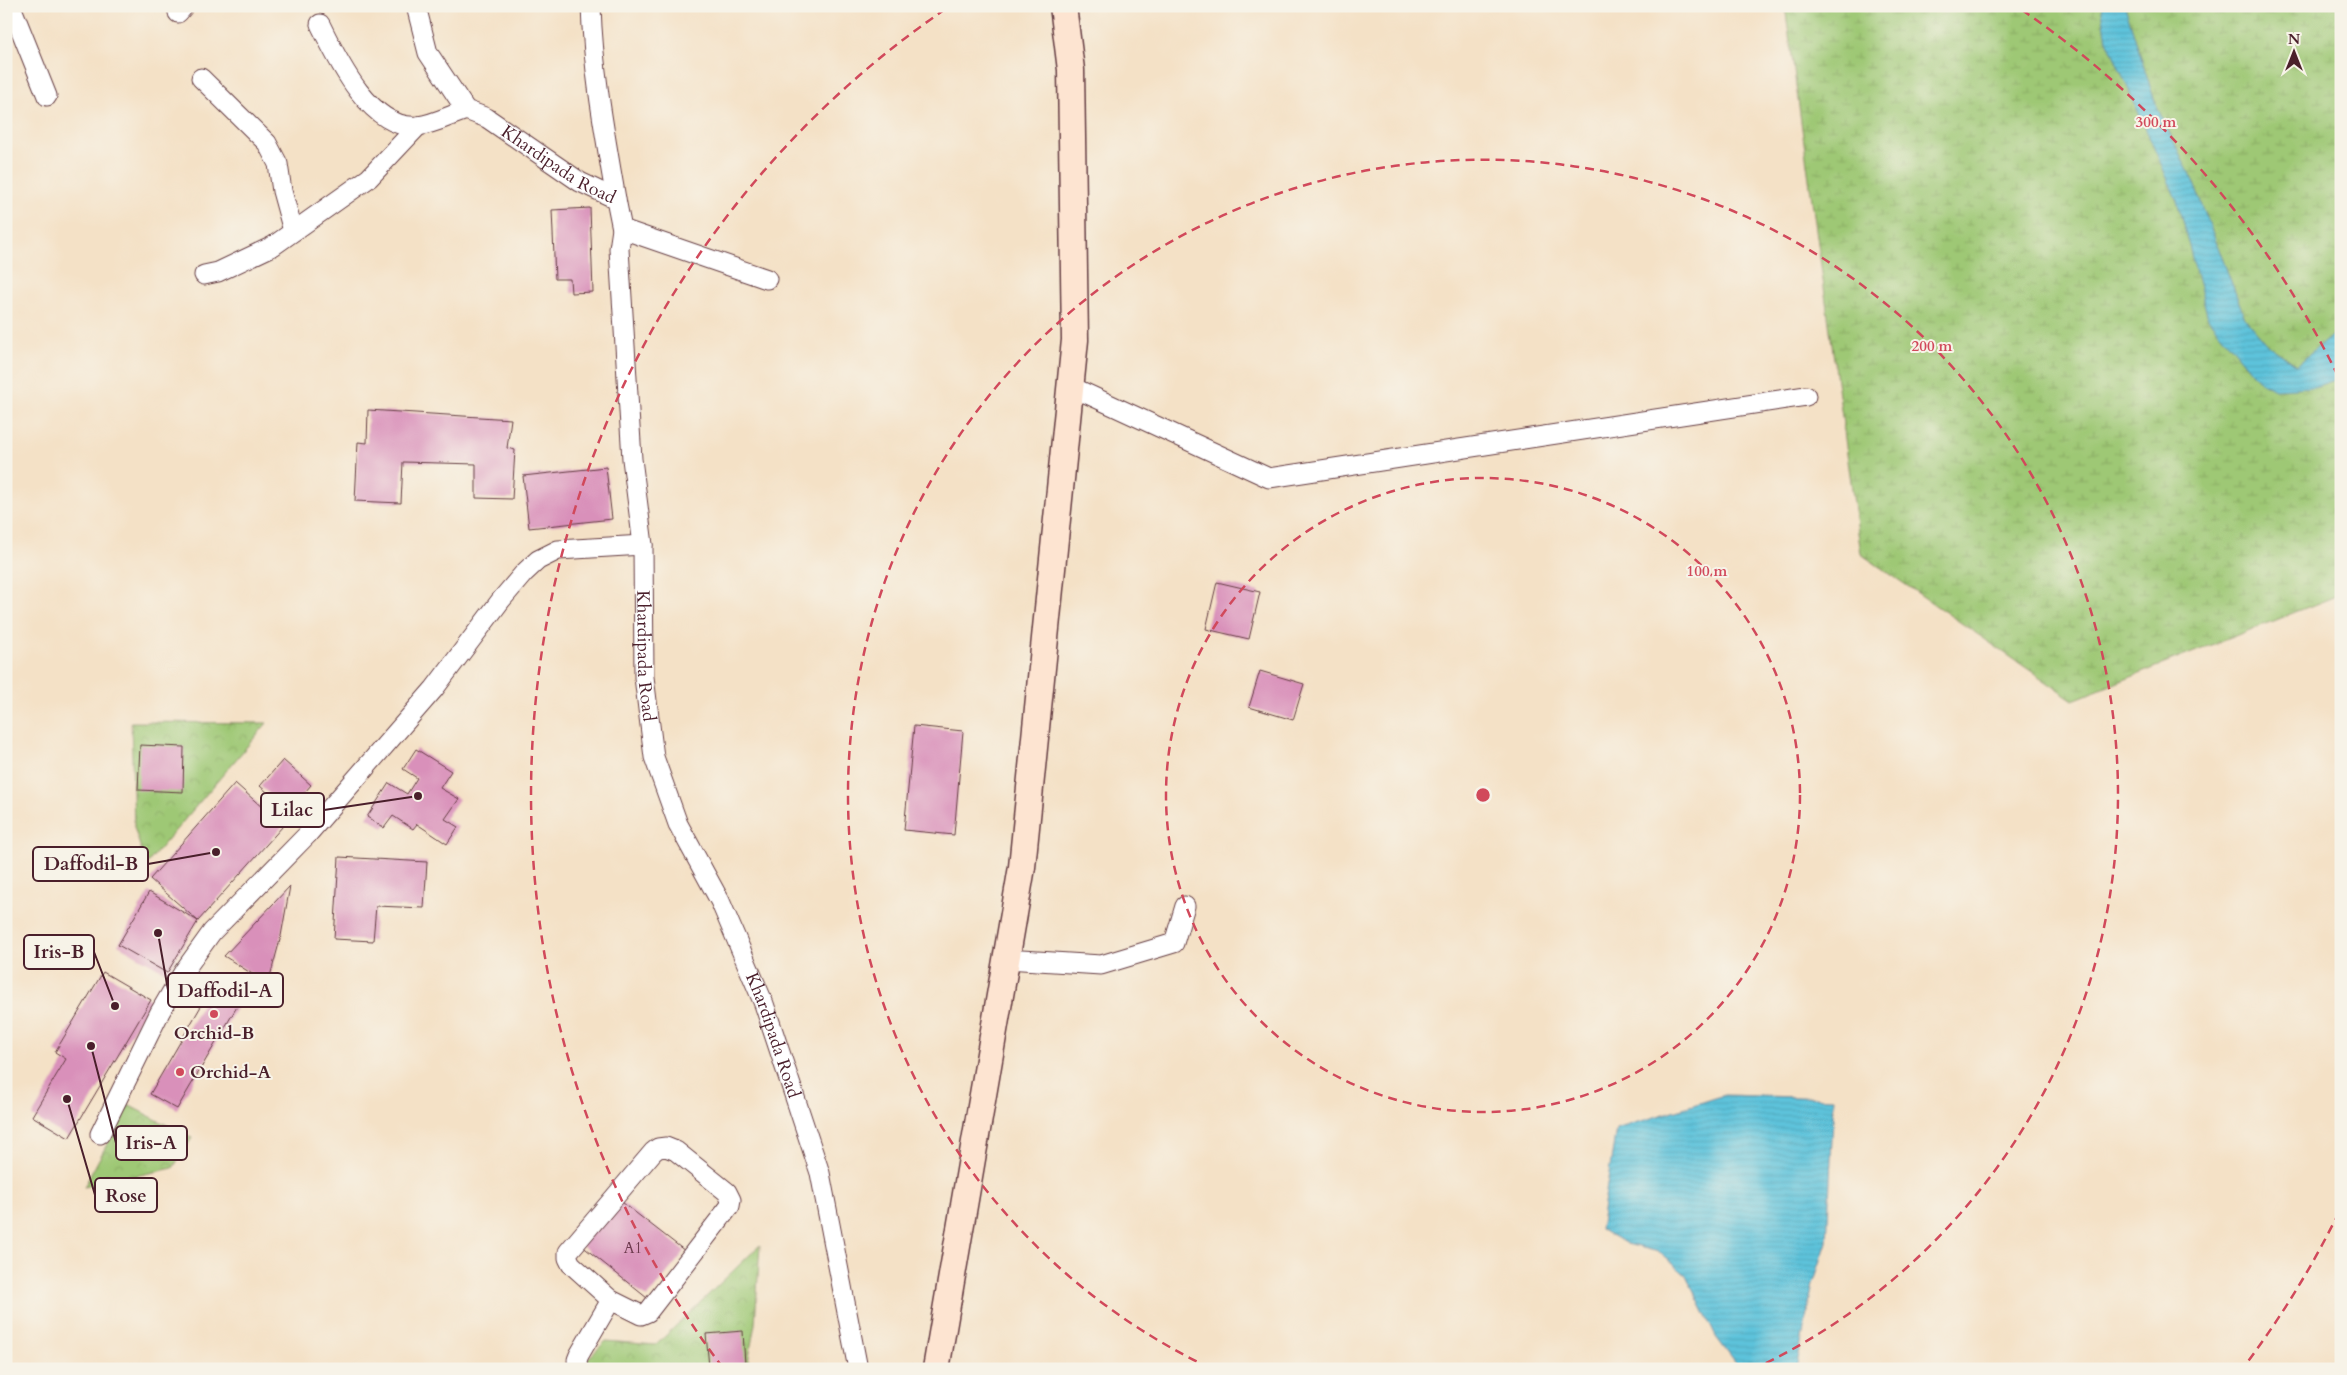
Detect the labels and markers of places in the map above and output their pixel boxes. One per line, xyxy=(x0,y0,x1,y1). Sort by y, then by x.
centre of rings xyxy=(1474,786,1492,804)
callout: Lilac xyxy=(261,793,324,827)
callout: Daffodil-B xyxy=(33,847,148,881)
callout: Iris-B xyxy=(24,935,94,969)
callout: Daffodil-A xyxy=(168,973,283,1007)
marker: Orchid-B xyxy=(208,1008,220,1020)
place label: Orchid-B xyxy=(174,1021,254,1046)
place label: Orchid-A xyxy=(190,1060,271,1085)
marker: Orchid-A xyxy=(174,1066,186,1078)
callout: Iris-A xyxy=(116,1126,187,1160)
callout: Rose xyxy=(95,1178,157,1212)

